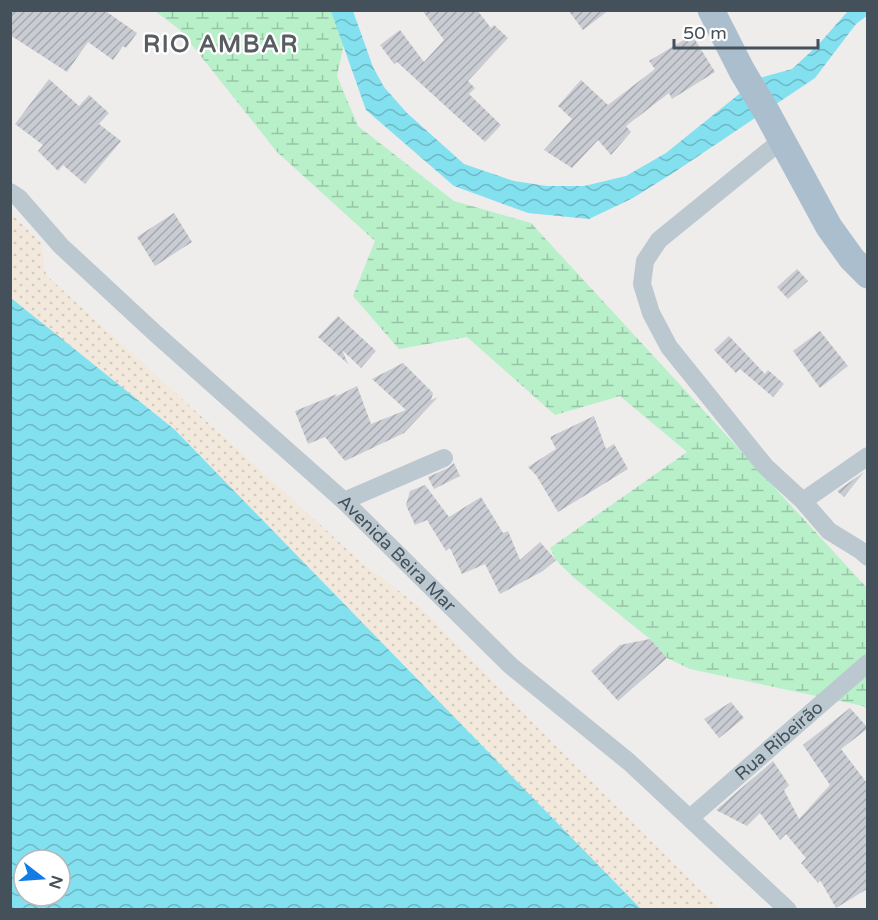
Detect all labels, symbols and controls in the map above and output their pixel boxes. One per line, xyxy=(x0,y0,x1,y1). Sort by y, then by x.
scale bar xyxy=(674,12,818,50)
text: 50 m xyxy=(683,22,727,44)
district label: RIO AMBAR xyxy=(143,30,299,59)
street label: Avenida Beira Mar xyxy=(333,490,461,616)
street label: Rua Ribeirão xyxy=(730,696,828,785)
north arrow xyxy=(12,848,72,908)
text: N xyxy=(44,873,67,891)

